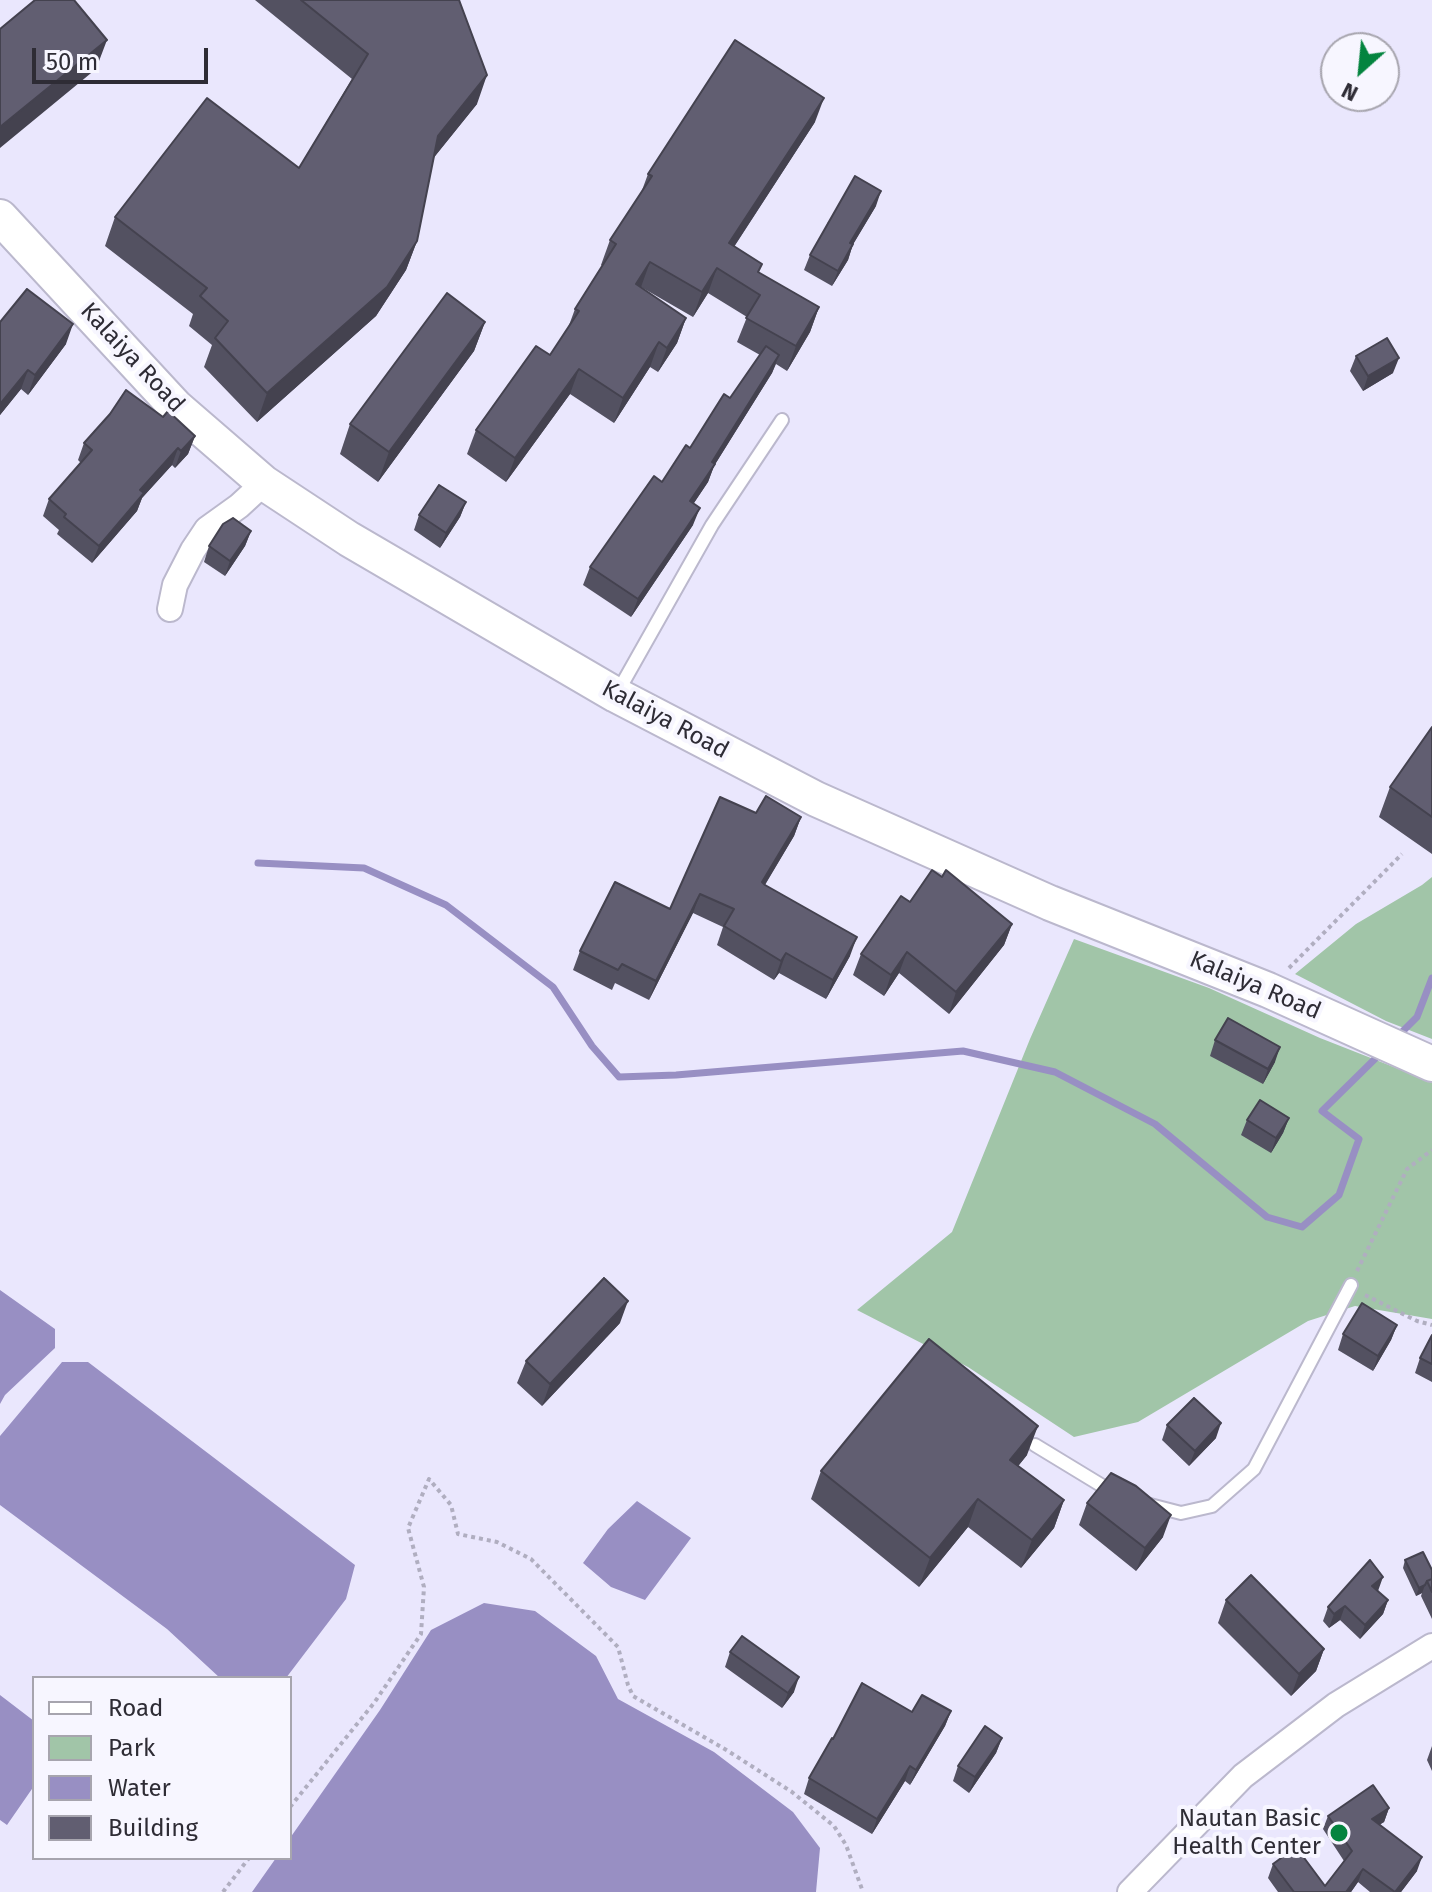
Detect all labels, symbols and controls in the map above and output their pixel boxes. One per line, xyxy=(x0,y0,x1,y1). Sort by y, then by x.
scale bar xyxy=(36,32,212,82)
north arrow xyxy=(1320,32,1400,112)
text: 50 m xyxy=(46,48,98,76)
text: N xyxy=(1337,77,1362,107)
street label: Kalaiya Road xyxy=(74,297,190,419)
street label: Kalaiya Road xyxy=(597,674,733,766)
street label: Kalaiya Road xyxy=(1185,945,1325,1027)
legend xyxy=(32,1676,292,1860)
text: Road xyxy=(108,1694,163,1722)
text: Park xyxy=(108,1734,155,1762)
text: Water xyxy=(108,1774,171,1802)
place label: Nautan Basic Health Center xyxy=(1172,1805,1321,1861)
text: Building xyxy=(108,1814,198,1842)
marker: Nautan Basic Health Center xyxy=(1328,1822,1350,1844)

